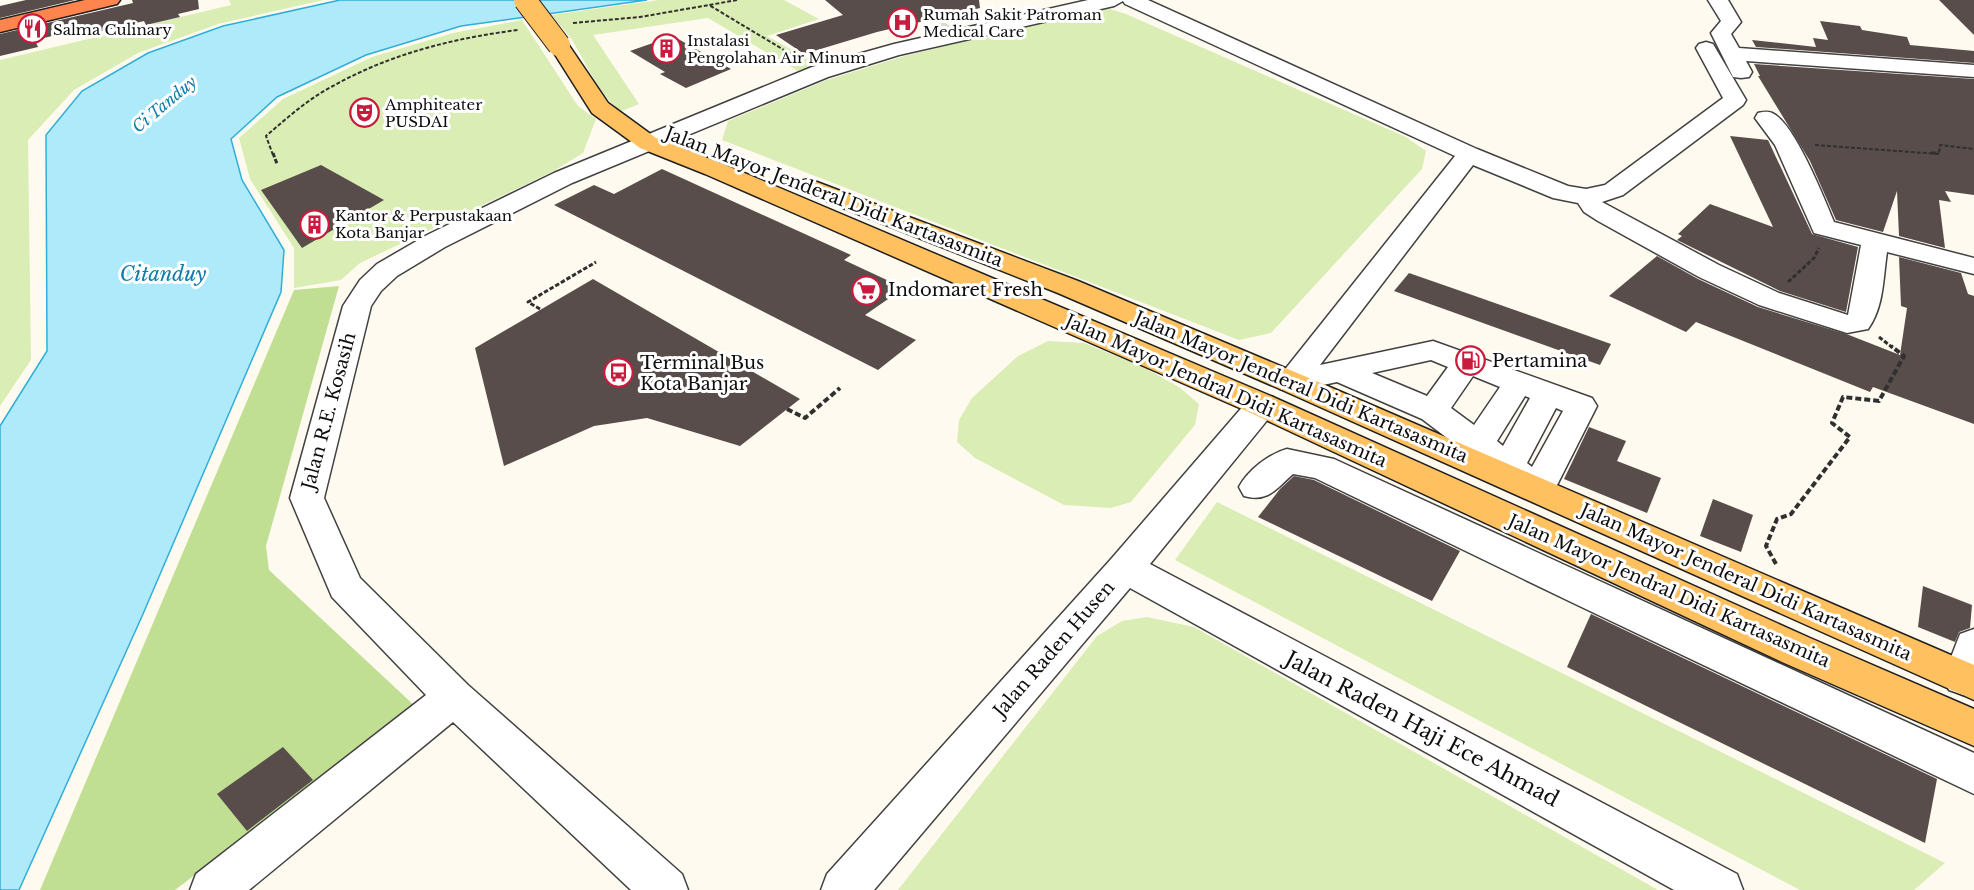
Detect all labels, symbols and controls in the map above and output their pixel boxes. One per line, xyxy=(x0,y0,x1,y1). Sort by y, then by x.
place label: Rumah Sakit Patroman Medical Care xyxy=(923,5,1102,41)
hospital icon: Rumah Sakit Patroman Medical Care xyxy=(886,7,918,39)
restaurant icon: Salma Culinary xyxy=(16,13,48,45)
place label: Salma Culinary xyxy=(53,20,172,39)
place label: Instalasi Pengolahan Air Minum xyxy=(687,31,866,67)
building icon: Instalasi Pengolahan Air Minum xyxy=(650,33,682,65)
water label: Ci Tanduy xyxy=(128,71,201,137)
place label: Amphiteater PUSDAI xyxy=(384,95,483,131)
theatre icon: Amphiteater PUSDAI xyxy=(348,97,380,129)
street label: Jalan Mayor Jenderal Didi Kartasasmita xyxy=(660,121,1006,272)
place label: Kantor & Perpustakaan Kota Banjar xyxy=(335,206,512,242)
building icon: Kantor & Perpustakaan Kota Banjar xyxy=(298,208,330,240)
water label: Citanduy xyxy=(120,262,207,286)
supermarket icon: Indomaret Fresh xyxy=(851,274,883,306)
place label: Indomaret Fresh xyxy=(888,279,1043,301)
street label: Jalan Mayor Jenderal Didi Kartasasmita xyxy=(1129,306,1471,467)
street label: Jalan Mayor Jendral Didi Kartasasmita xyxy=(1060,309,1390,472)
street label: Jalan R.E. Kosasih xyxy=(297,330,361,494)
fuel station icon: Pertamina xyxy=(1455,345,1487,377)
place label: Pertamina xyxy=(1492,350,1587,372)
place label: Terminal Bus Kota Banjar xyxy=(640,352,764,395)
bus stop icon: Terminal Bus Kota Banjar xyxy=(603,357,635,389)
street label: Jalan Mayor Jenderal Didi Kartasasmita xyxy=(1575,498,1915,665)
street label: Jalan Mayor Jendral Didi Kartasasmita xyxy=(1503,509,1833,672)
street label: Jalan Raden Husen xyxy=(988,576,1119,723)
street label: Jalan Raden Haji Ece Ahmad xyxy=(1278,644,1563,812)

